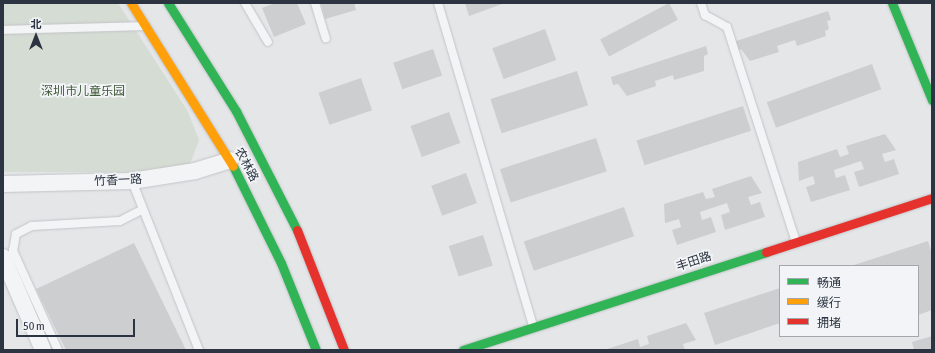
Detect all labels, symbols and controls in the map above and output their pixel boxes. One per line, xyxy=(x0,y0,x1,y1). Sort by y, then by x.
north arrow xyxy=(16,16,56,56)
text: 北 xyxy=(31,18,42,30)
park label: 深圳市儿童乐园 xyxy=(41,85,125,99)
street label: 农林路 xyxy=(231,146,261,184)
street label: 竹香一路 xyxy=(94,173,142,189)
street label: 丰田路 xyxy=(675,250,713,274)
legend xyxy=(779,265,919,337)
text: 畅通 xyxy=(817,276,841,290)
text: 缓行 xyxy=(817,296,841,310)
scale bar xyxy=(18,311,137,337)
text: 拥堵 xyxy=(817,316,841,330)
text: 50 m xyxy=(23,319,45,333)

